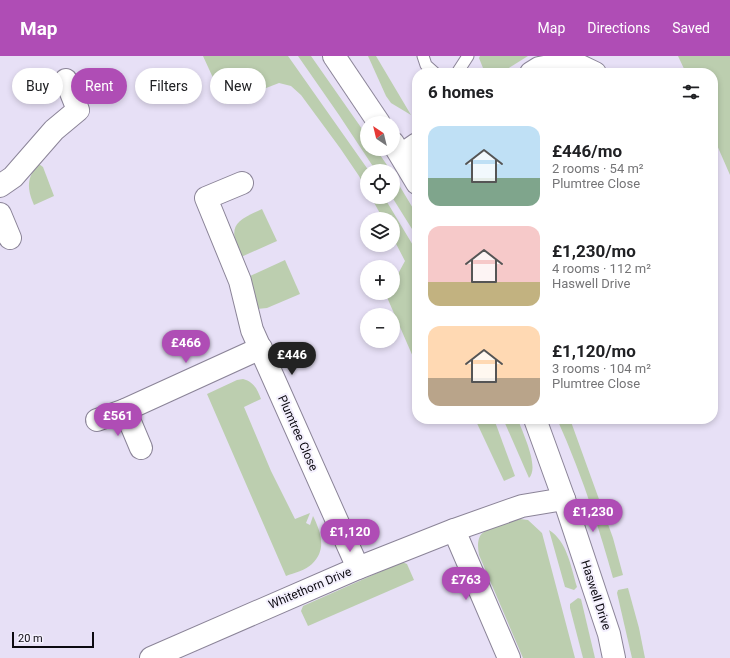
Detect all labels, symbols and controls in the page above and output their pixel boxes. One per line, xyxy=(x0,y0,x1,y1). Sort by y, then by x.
text: Map xyxy=(20,17,58,40)
text: Map xyxy=(538,20,565,36)
text: Directions xyxy=(587,20,650,36)
text: Saved xyxy=(672,20,710,36)
chip: Buy xyxy=(12,68,63,104)
chip: Rent xyxy=(71,68,127,104)
chip: Filters xyxy=(135,68,202,104)
chip: New xyxy=(210,68,266,104)
icon: filters xyxy=(680,81,702,103)
text: 6 homes xyxy=(428,82,494,102)
north arrow xyxy=(360,116,400,156)
map controls xyxy=(360,116,400,348)
text: £446/mo xyxy=(552,141,622,161)
icon: home xyxy=(460,142,508,190)
text: 2 rooms · 54 m² xyxy=(552,161,644,176)
button: locate xyxy=(360,164,400,204)
text: Plumtree Close xyxy=(552,176,640,191)
button: layers xyxy=(360,212,400,252)
text: £1,230/mo xyxy=(552,241,636,261)
icon: home xyxy=(460,242,508,290)
button: + xyxy=(360,260,400,300)
text: 4 rooms · 112 m² xyxy=(552,261,651,276)
text: Haswell Drive xyxy=(552,276,630,291)
button: − xyxy=(360,308,400,348)
pin: £466 xyxy=(162,330,210,364)
text: £466 xyxy=(171,335,201,350)
text: £1,120/mo xyxy=(552,341,636,361)
pin: £446 xyxy=(268,342,316,376)
icon: home xyxy=(460,342,508,390)
text: £446 xyxy=(277,347,307,362)
text: 3 rooms · 104 m² xyxy=(552,361,651,376)
text: Plumtree Close xyxy=(552,376,640,391)
street label: Plumtree Close xyxy=(275,393,321,473)
pin: £561 xyxy=(94,403,142,437)
text: £561 xyxy=(103,408,133,423)
pin: £1,230 xyxy=(560,499,626,533)
text: £1,230 xyxy=(573,504,613,519)
pin: £1,120 xyxy=(317,519,383,553)
text: £1,120 xyxy=(330,524,370,539)
street label: Haswell Drive xyxy=(578,558,614,632)
street label: Whitethorn Drive xyxy=(267,564,353,612)
pin: £763 xyxy=(442,567,490,601)
text: £763 xyxy=(451,572,481,587)
scale bar xyxy=(12,630,94,649)
text: 20 m xyxy=(18,632,43,645)

